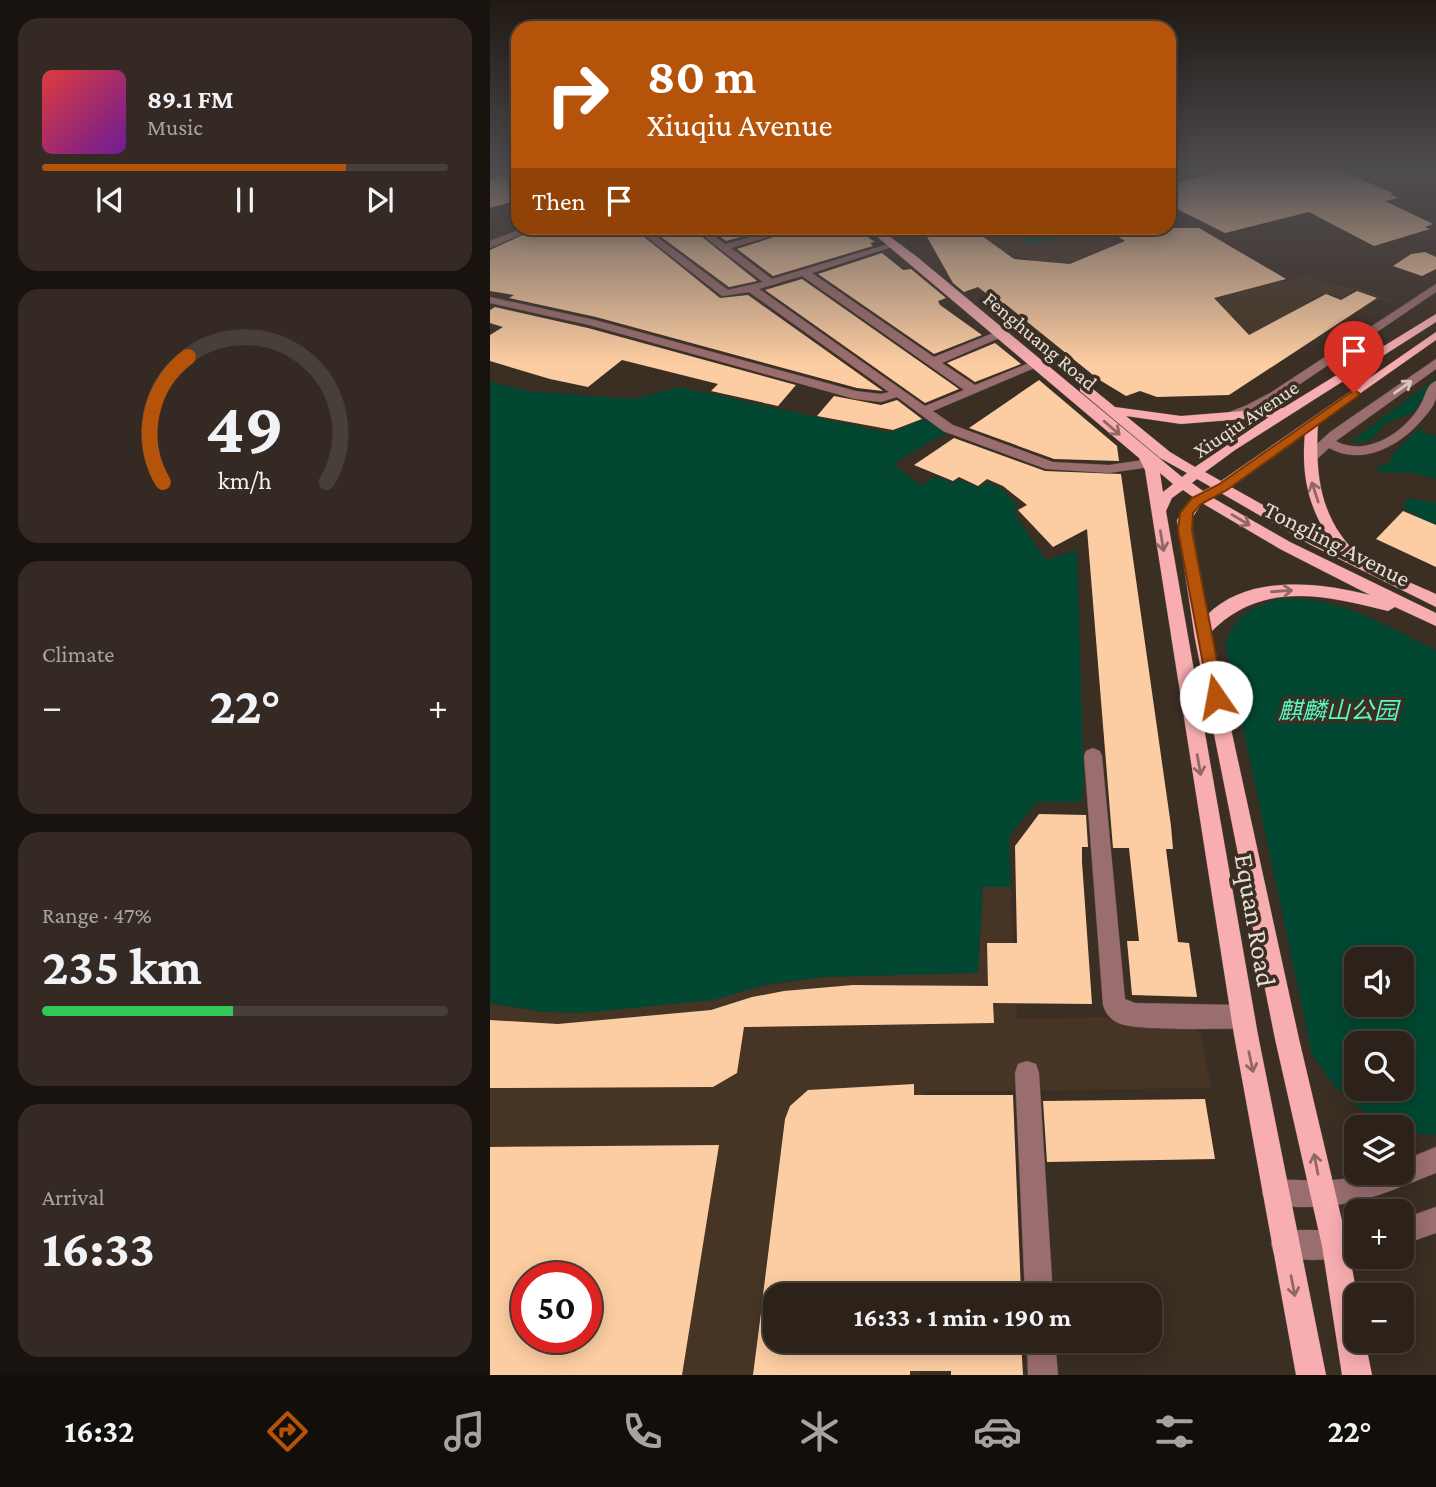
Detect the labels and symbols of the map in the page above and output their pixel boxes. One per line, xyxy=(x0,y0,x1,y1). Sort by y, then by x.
street label: Fenghuang Road xyxy=(978,287,1102,395)
pin xyxy=(1324,321,1384,393)
street label: Xiuqiu Avenue xyxy=(1189,375,1303,463)
one-way arrow xyxy=(1393,380,1412,394)
one-way arrow xyxy=(1103,420,1121,436)
one-way arrow xyxy=(1307,481,1320,503)
street label: Tongling Avenue xyxy=(1259,495,1415,592)
one-way arrow xyxy=(1230,513,1250,527)
one-way arrow xyxy=(1156,529,1169,552)
one-way arrow xyxy=(1271,584,1294,597)
position arrow xyxy=(1179,660,1253,734)
park label: 麒麟山公园 xyxy=(1278,697,1401,724)
one-way arrow xyxy=(1193,754,1207,776)
street label: Equan Road xyxy=(1229,851,1282,989)
one-way arrow xyxy=(1245,1050,1258,1073)
one-way arrow xyxy=(1309,1153,1323,1176)
speed limit sign: 50 xyxy=(511,1262,602,1353)
one-way arrow xyxy=(1286,1274,1300,1297)

